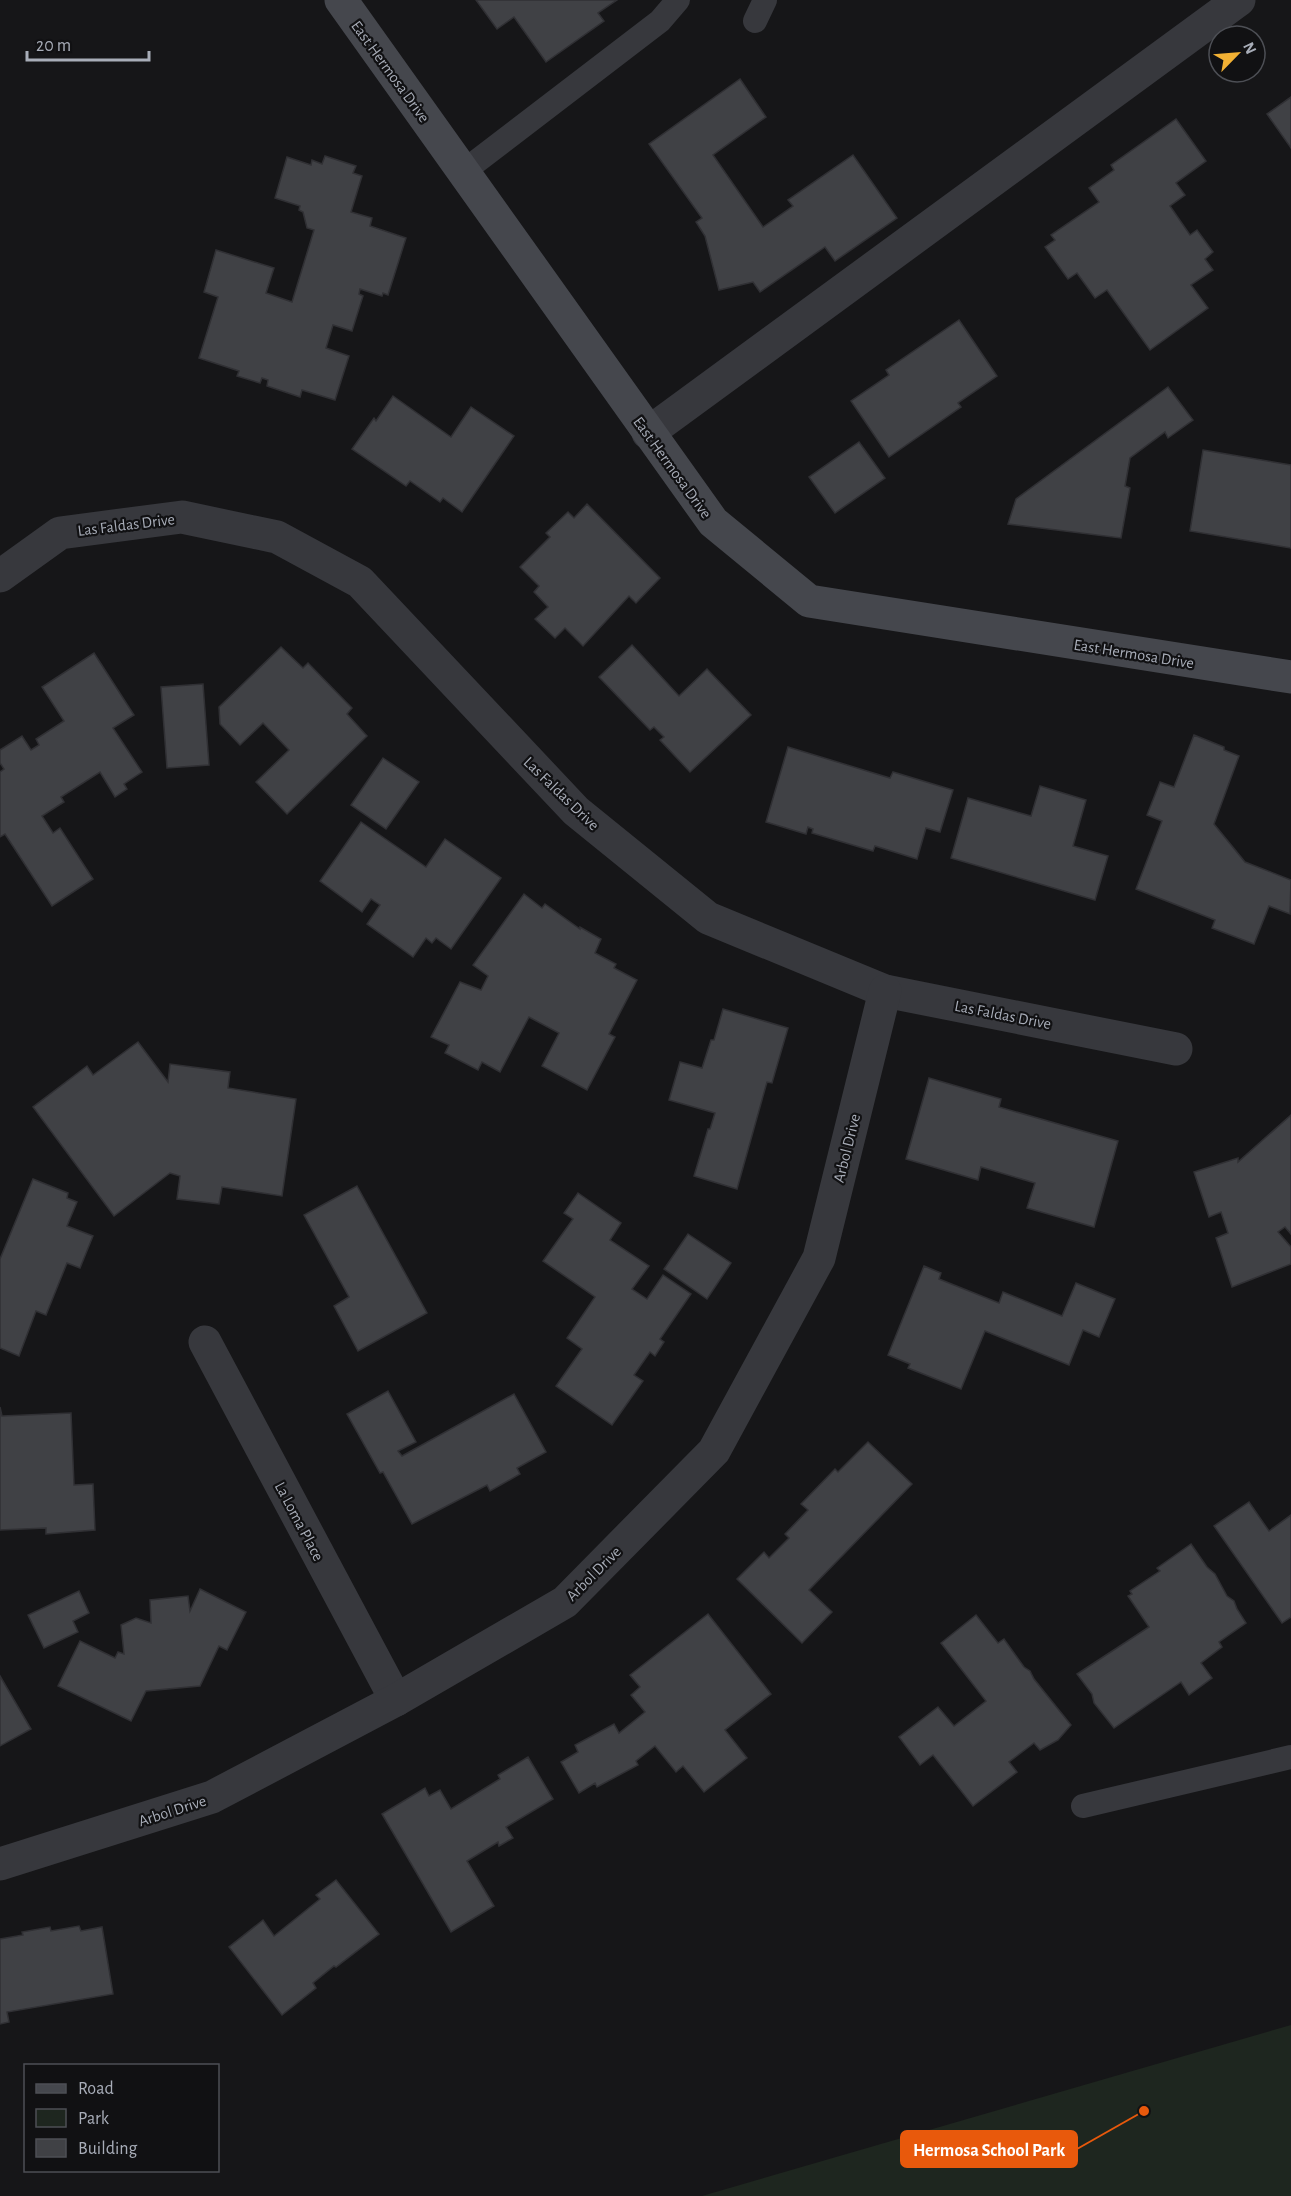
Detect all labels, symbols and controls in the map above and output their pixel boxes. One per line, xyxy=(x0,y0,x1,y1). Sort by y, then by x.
street label: East Hermosa Drive xyxy=(348,18,432,125)
scale bar xyxy=(27,24,148,62)
north arrow xyxy=(1207,24,1267,84)
text: 20 m xyxy=(36,37,71,55)
text: N xyxy=(1240,40,1259,57)
street label: East Hermosa Drive xyxy=(630,414,714,521)
street label: Las Faldas Drive xyxy=(77,511,176,539)
street label: East Hermosa Drive xyxy=(1073,637,1195,671)
street label: Las Faldas Drive xyxy=(521,754,602,833)
street label: Las Faldas Drive xyxy=(953,998,1052,1032)
street label: Arbol Drive xyxy=(831,1112,863,1184)
street label: La Loma Place xyxy=(272,1479,327,1564)
street label: Arbol Drive xyxy=(563,1543,624,1604)
street label: Arbol Drive xyxy=(136,1792,208,1829)
legend xyxy=(24,2064,219,2172)
text: Road xyxy=(78,2080,114,2098)
text: Park xyxy=(78,2110,110,2128)
callout: Hermosa School Park xyxy=(901,2131,1077,2167)
text: Building xyxy=(78,2140,138,2158)
text: Hermosa School Park xyxy=(913,2142,1065,2160)

